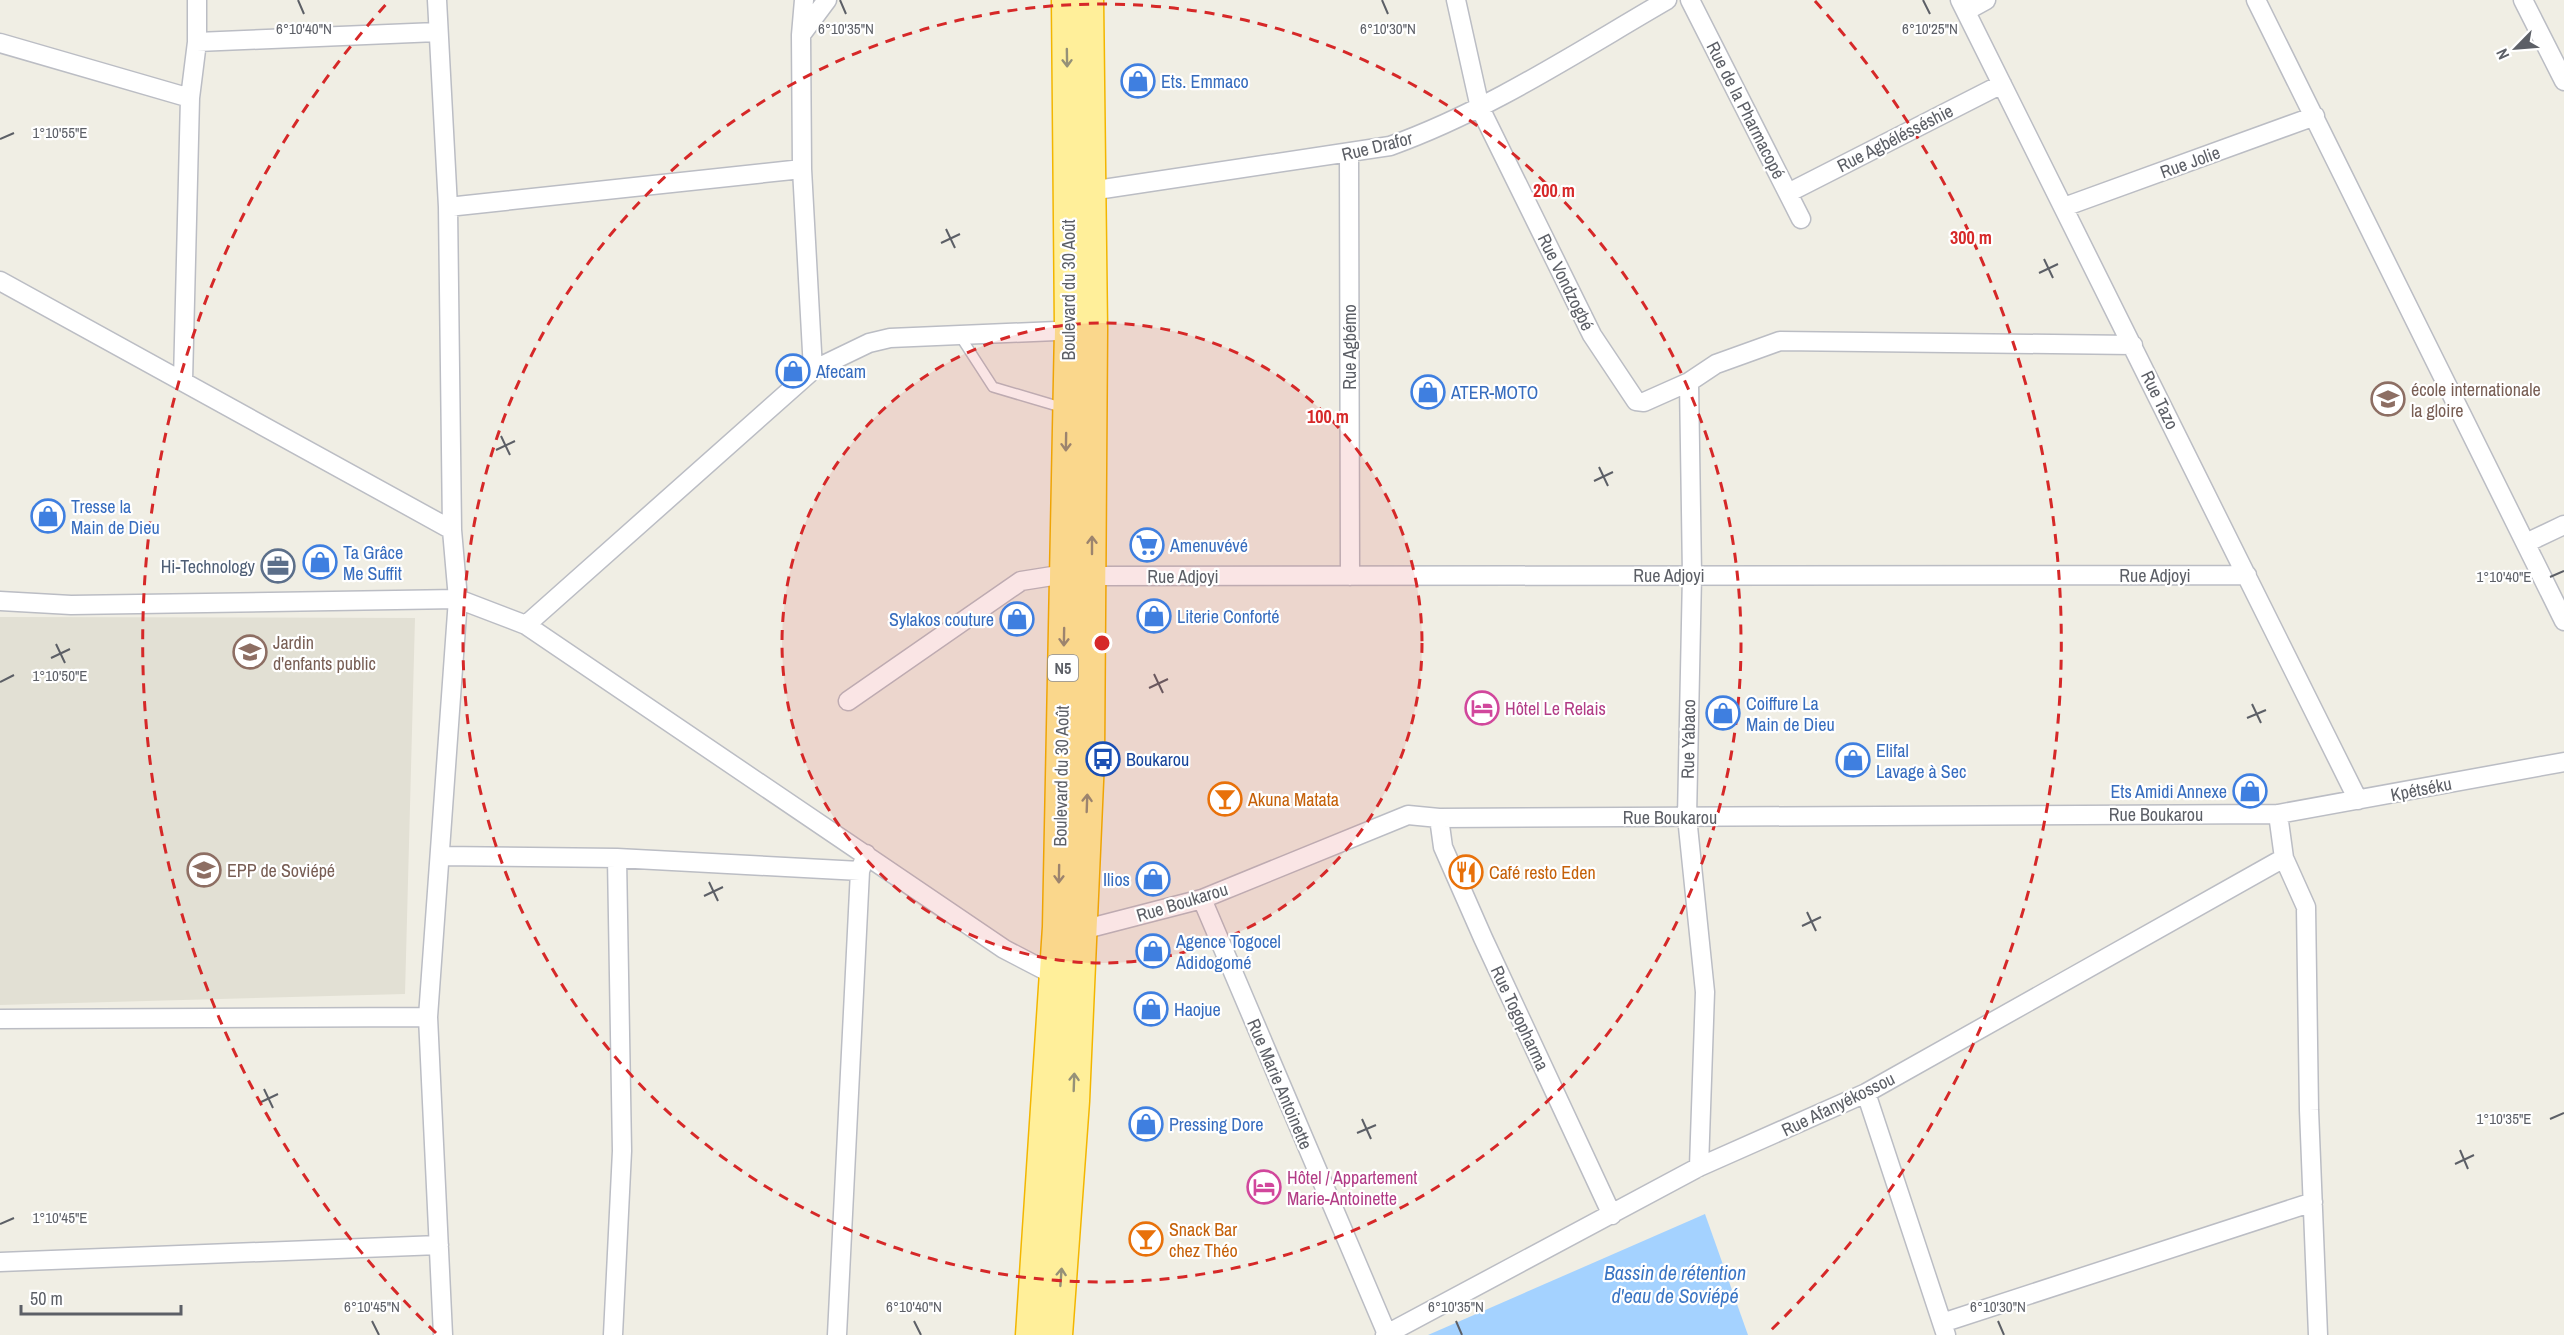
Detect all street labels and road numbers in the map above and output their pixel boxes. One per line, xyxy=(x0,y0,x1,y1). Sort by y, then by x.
street label: Rue de la Pharmacopé xyxy=(1701,37,1791,183)
street label: Rue Agbélésséshie xyxy=(1833,98,1957,178)
street label: Rue Drafor xyxy=(1339,125,1415,167)
street label: Rue Jolie xyxy=(2156,140,2224,184)
street label: Boulevard du 30 Août xyxy=(1056,219,1081,361)
street label: Rue Vondzogbé xyxy=(1532,229,1600,335)
street label: Rue Agbémo xyxy=(1337,304,1362,390)
street label: Rue Tazo xyxy=(2135,366,2185,434)
street label: Rue Adjoyi xyxy=(1633,563,1705,588)
street label: Rue Adjoyi xyxy=(2119,563,2191,588)
street label: Rue Adjoyi xyxy=(1147,564,1219,589)
road number: N5 xyxy=(1048,655,1078,681)
street label: Rue Yabaco xyxy=(1675,699,1701,779)
street label: Boulevard du 30 Août xyxy=(1047,705,1075,847)
street label: Kpétséku xyxy=(2388,771,2454,807)
street label: Rue Boukarou xyxy=(2109,802,2203,827)
street label: Rue Boukarou xyxy=(1623,805,1717,830)
street label: Rue Boukarou xyxy=(1133,876,1231,928)
street label: Rue Togopharma xyxy=(1485,962,1555,1074)
street label: Rue Marie Antoinette xyxy=(1241,1015,1319,1153)
street label: Rue Afanyékossou xyxy=(1777,1066,1899,1142)

